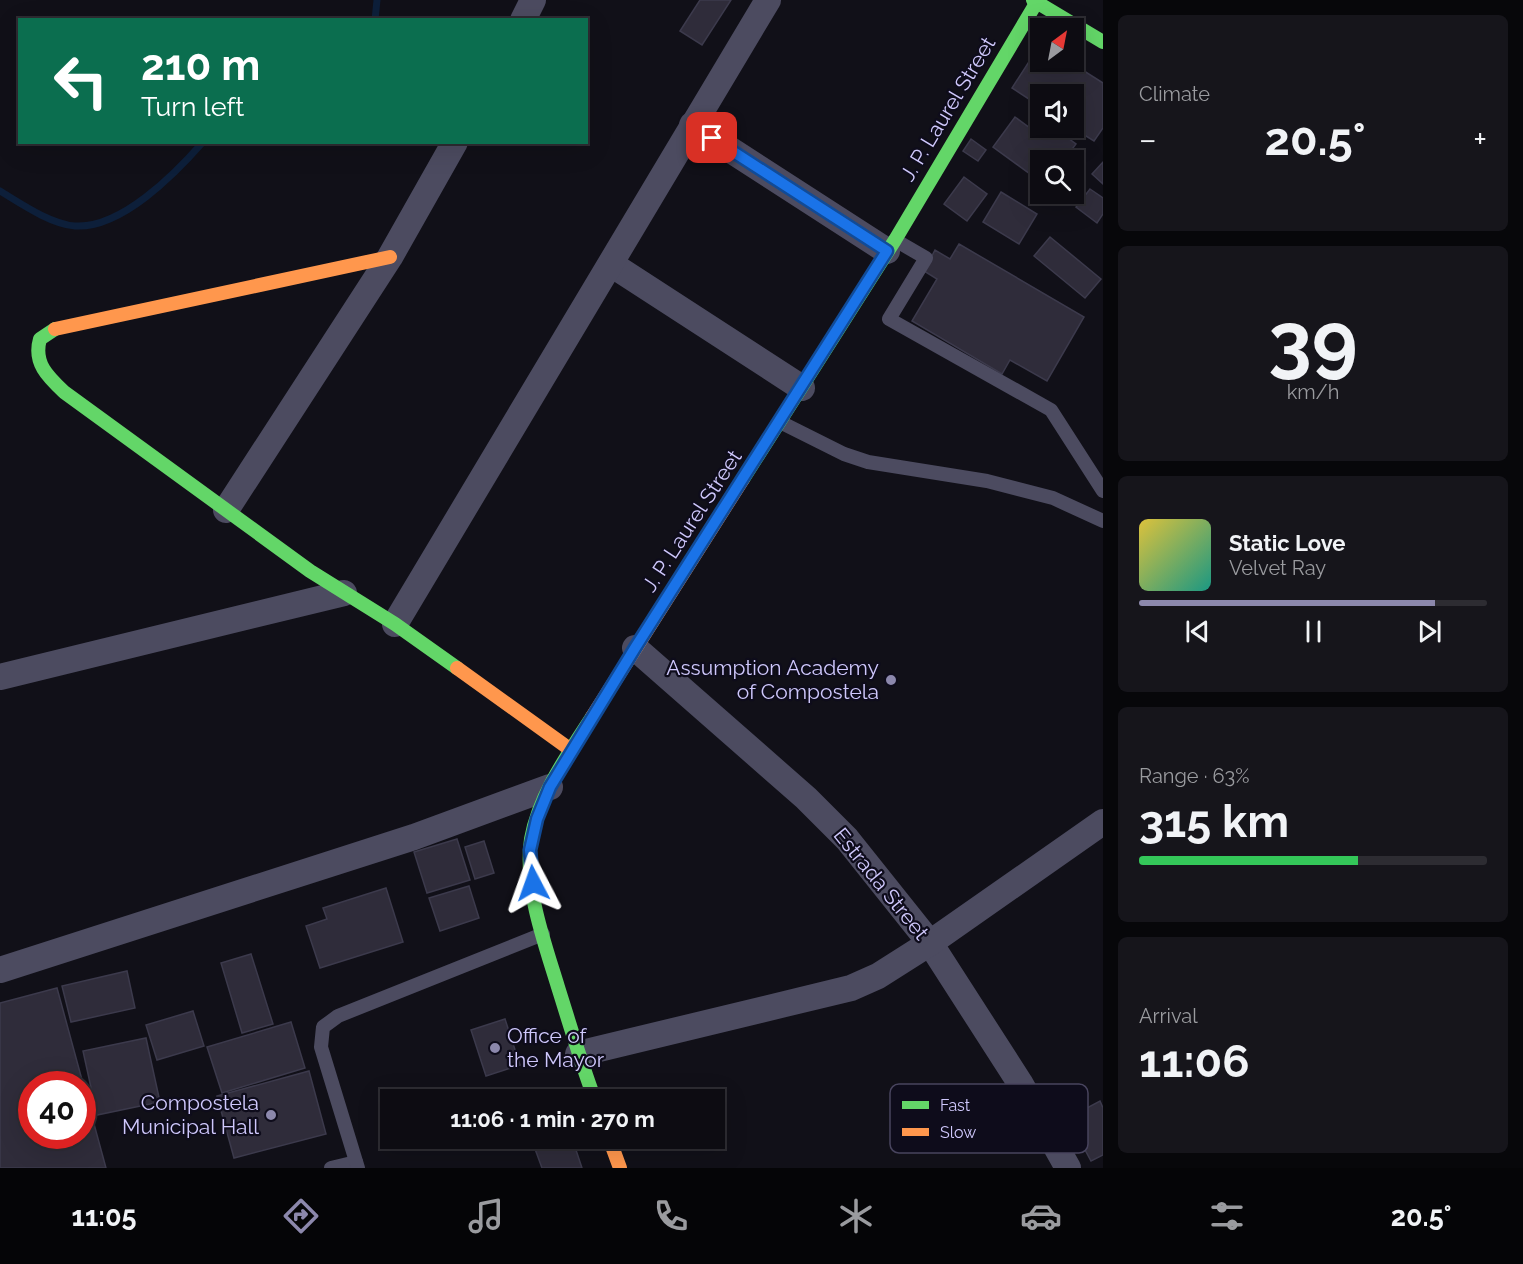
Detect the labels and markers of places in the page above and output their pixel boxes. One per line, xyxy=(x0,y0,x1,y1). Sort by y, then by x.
pin xyxy=(686,112,737,163)
place label: Assumption Academy of Compostela xyxy=(666,655,879,704)
marker: Assumption Academy of Compostela xyxy=(884,673,898,687)
place label: Office of the Mayor xyxy=(507,1023,605,1072)
marker: Office of the Mayor xyxy=(488,1041,502,1055)
place label: Compostela Municipal Hall xyxy=(122,1090,259,1139)
marker: Compostela Municipal Hall xyxy=(264,1108,278,1122)

